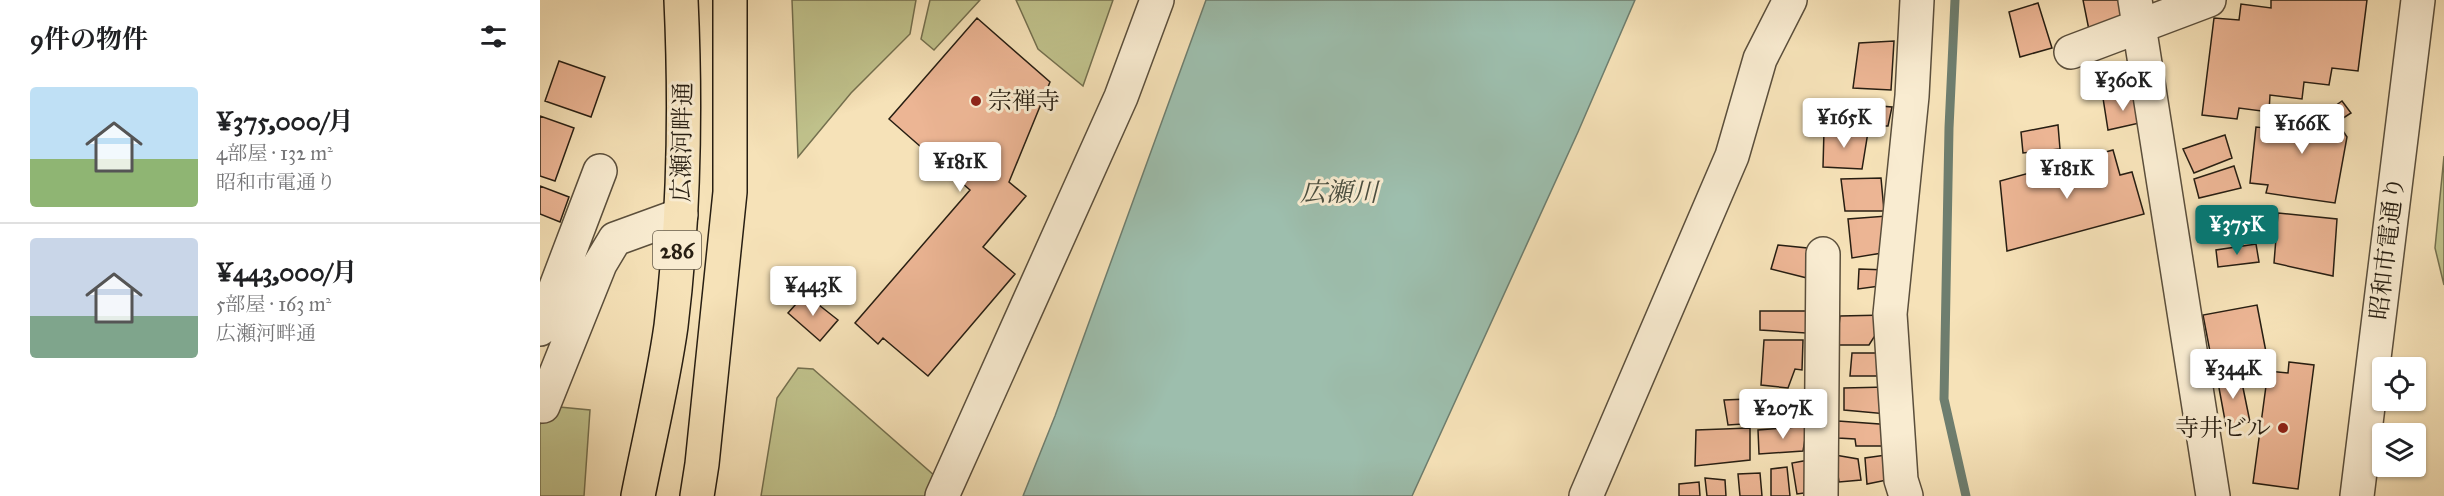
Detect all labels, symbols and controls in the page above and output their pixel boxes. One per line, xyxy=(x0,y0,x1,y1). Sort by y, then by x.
icon: filters xyxy=(477,20,510,53)
text: 9件の物件 xyxy=(30,23,148,55)
pin: ¥360K xyxy=(2081,61,2165,112)
text: ¥360K xyxy=(2094,68,2152,92)
street label: 広瀬河畔通 xyxy=(666,82,698,202)
place label: 宗禅寺 xyxy=(988,86,1060,116)
marker: 宗禅寺 xyxy=(969,94,983,108)
pin: ¥165K xyxy=(1802,98,1886,149)
pin: ¥166K xyxy=(2260,104,2344,155)
text: ¥375,000/月 xyxy=(216,105,354,137)
text: ¥165K xyxy=(1817,105,1871,129)
icon: home xyxy=(78,111,150,183)
text: ¥166K xyxy=(2274,111,2330,135)
text: 4部屋 · 132 m² xyxy=(216,141,333,165)
pin: ¥181K xyxy=(918,142,1002,193)
text: ¥181K xyxy=(933,149,987,173)
pin: ¥181K xyxy=(2025,149,2109,200)
text: ¥181K xyxy=(2040,156,2094,180)
text: 昭和市電通り xyxy=(216,170,336,194)
street label: 昭和市電通り xyxy=(2363,175,2411,321)
water label: 広瀬川 xyxy=(1300,176,1381,208)
pin: ¥375K xyxy=(2195,205,2279,256)
text: ¥375K xyxy=(2209,212,2265,236)
road number: 286 xyxy=(653,231,701,269)
text: ¥443,000/月 xyxy=(216,256,358,288)
icon: home xyxy=(78,262,150,334)
pin: ¥443K xyxy=(771,266,855,317)
text: ¥443K xyxy=(784,273,842,297)
text: 5部屋 · 163 m² xyxy=(216,292,331,316)
text: 広瀬河畔通 xyxy=(216,321,316,345)
pin: ¥344K xyxy=(2191,349,2275,400)
text: ¥344K xyxy=(2204,356,2262,380)
map controls xyxy=(2372,357,2426,477)
button: locate xyxy=(2372,357,2426,411)
pin: ¥207K xyxy=(1741,389,1825,440)
text: ¥207K xyxy=(1753,396,1813,420)
place label: 寺井ビル xyxy=(2175,413,2271,443)
marker: 寺井ビル xyxy=(2276,421,2290,435)
button: layers xyxy=(2372,423,2426,477)

